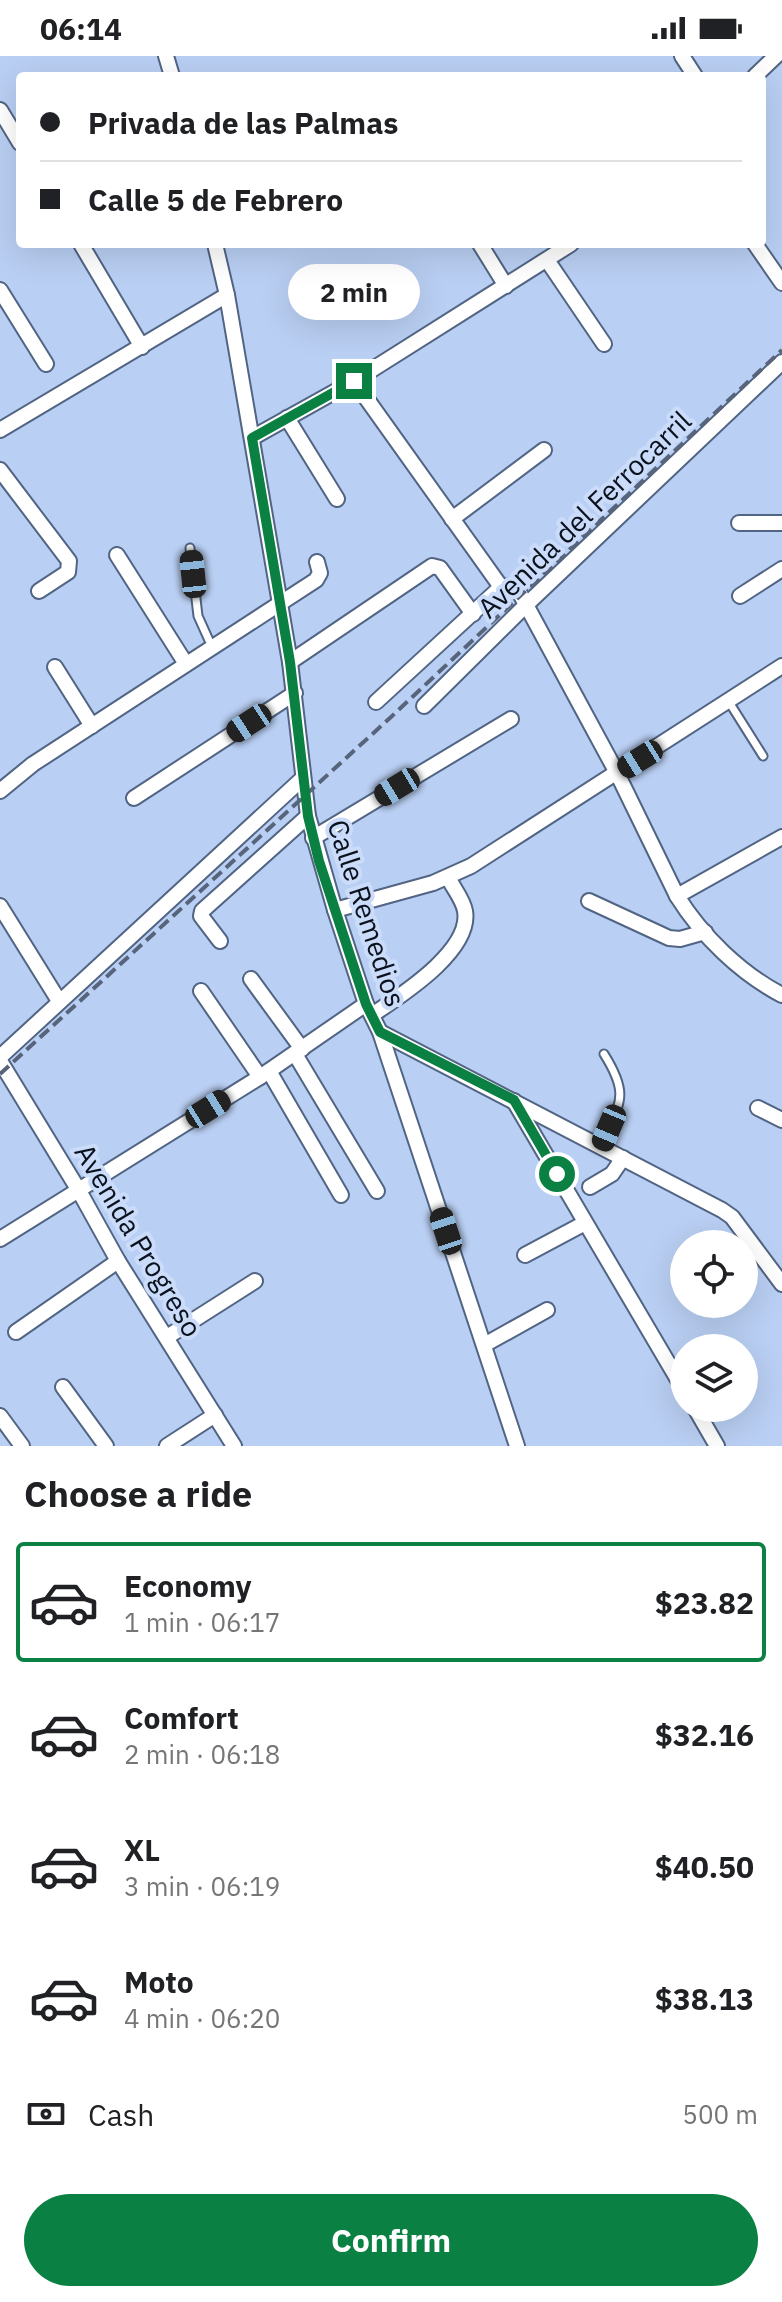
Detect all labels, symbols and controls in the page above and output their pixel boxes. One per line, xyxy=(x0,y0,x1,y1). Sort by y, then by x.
text: 06:14 xyxy=(40,9,122,48)
text: Privada de las Palmas xyxy=(88,103,398,142)
text: Calle 5 de Febrero xyxy=(88,180,343,219)
callout: 2 min xyxy=(288,265,420,321)
text: 2 min xyxy=(320,275,388,309)
route end xyxy=(336,363,372,399)
street label: Avenida del Ferrocarril xyxy=(469,402,699,626)
car xyxy=(179,549,207,599)
car xyxy=(222,700,276,746)
car xyxy=(613,736,667,782)
car xyxy=(370,764,424,810)
street label: Calle Remedios xyxy=(319,815,415,1011)
car xyxy=(181,1086,235,1132)
car xyxy=(589,1101,629,1155)
street label: Avenida Progreso xyxy=(67,1137,211,1343)
route start xyxy=(539,1156,575,1192)
car xyxy=(427,1204,465,1258)
map controls xyxy=(670,1230,758,1422)
button: locate xyxy=(670,1230,758,1318)
button: layers xyxy=(670,1334,758,1422)
text: Choose a ride xyxy=(24,1470,252,1517)
icon: car xyxy=(28,1566,100,1638)
text: Economy xyxy=(124,1566,252,1605)
text: $23.82 xyxy=(655,1583,754,1622)
text: 1 min · 06:17 xyxy=(124,1605,280,1639)
icon: car xyxy=(28,1698,100,1770)
text: Comfort xyxy=(124,1698,239,1737)
text: $32.16 xyxy=(655,1715,754,1754)
text: 2 min · 06:18 xyxy=(124,1737,280,1771)
icon: car xyxy=(28,1830,100,1902)
text: XL xyxy=(124,1830,160,1869)
text: $40.50 xyxy=(655,1847,754,1886)
text: 3 min · 06:19 xyxy=(124,1869,280,1903)
icon: car xyxy=(28,1962,100,2034)
text: Moto xyxy=(124,1962,194,2001)
text: $38.13 xyxy=(655,1979,754,2018)
text: 4 min · 06:20 xyxy=(124,2001,280,2035)
icon: cash xyxy=(24,2092,68,2136)
text: Cash xyxy=(88,2095,154,2134)
text: 500 m xyxy=(682,2097,758,2131)
button: Confirm xyxy=(24,2194,758,2286)

